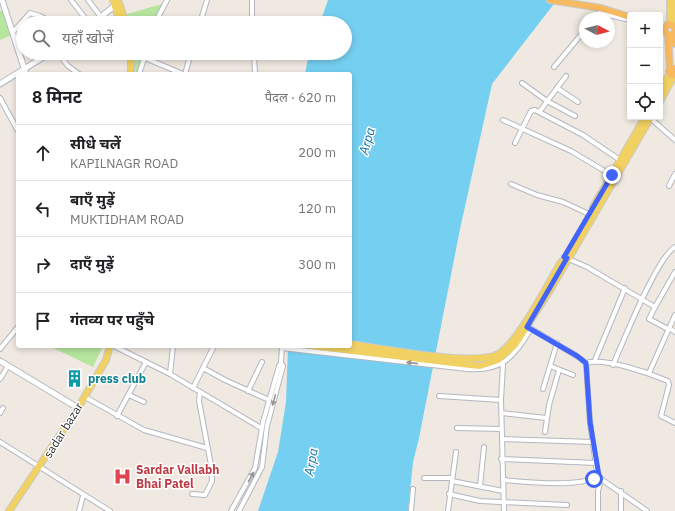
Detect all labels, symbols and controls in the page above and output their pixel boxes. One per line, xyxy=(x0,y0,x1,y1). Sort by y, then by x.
north arrow xyxy=(579,12,615,48)
map controls xyxy=(627,12,663,120)
button: + xyxy=(627,12,663,48)
search box xyxy=(16,16,352,60)
icon: search xyxy=(30,27,52,49)
text: यहाँ खोजें xyxy=(62,28,113,47)
button: − xyxy=(627,48,663,84)
button: locate xyxy=(627,84,663,120)
text: 8 मिनट xyxy=(32,86,82,108)
text: पैदल · 620 m xyxy=(265,89,336,106)
water label: Arpa xyxy=(355,125,379,158)
text: सीधे चलें xyxy=(70,134,121,153)
icon: ahead xyxy=(32,142,54,164)
text: 200 m xyxy=(298,144,336,161)
text: KAPILNAGR ROAD xyxy=(70,155,178,172)
route end xyxy=(603,166,621,184)
text: बाएँ मुड़ें xyxy=(70,190,115,209)
icon: left xyxy=(32,198,54,220)
text: 120 m xyxy=(298,200,336,217)
text: MUKTIDHAM ROAD xyxy=(70,211,184,228)
icon: right xyxy=(32,254,54,276)
text: दाएँ मुड़ें xyxy=(70,254,114,273)
text: 300 m xyxy=(298,256,336,273)
icon: arrive xyxy=(32,310,54,332)
text: गंतव्य पर पहुँचे xyxy=(70,310,154,329)
one-way arrow xyxy=(406,360,418,366)
building icon: press club xyxy=(65,368,85,388)
place label: press club xyxy=(88,371,146,386)
one-way arrow xyxy=(271,395,277,407)
street label: sadar bazar xyxy=(40,399,86,461)
water label: Arpa xyxy=(300,447,322,478)
place label: Sardar Vallabh Bhai Patel xyxy=(136,462,220,491)
hospital icon: Sardar Vallabh Bhai Patel xyxy=(113,466,133,486)
route start xyxy=(585,470,603,488)
one-way arrow xyxy=(247,471,254,483)

